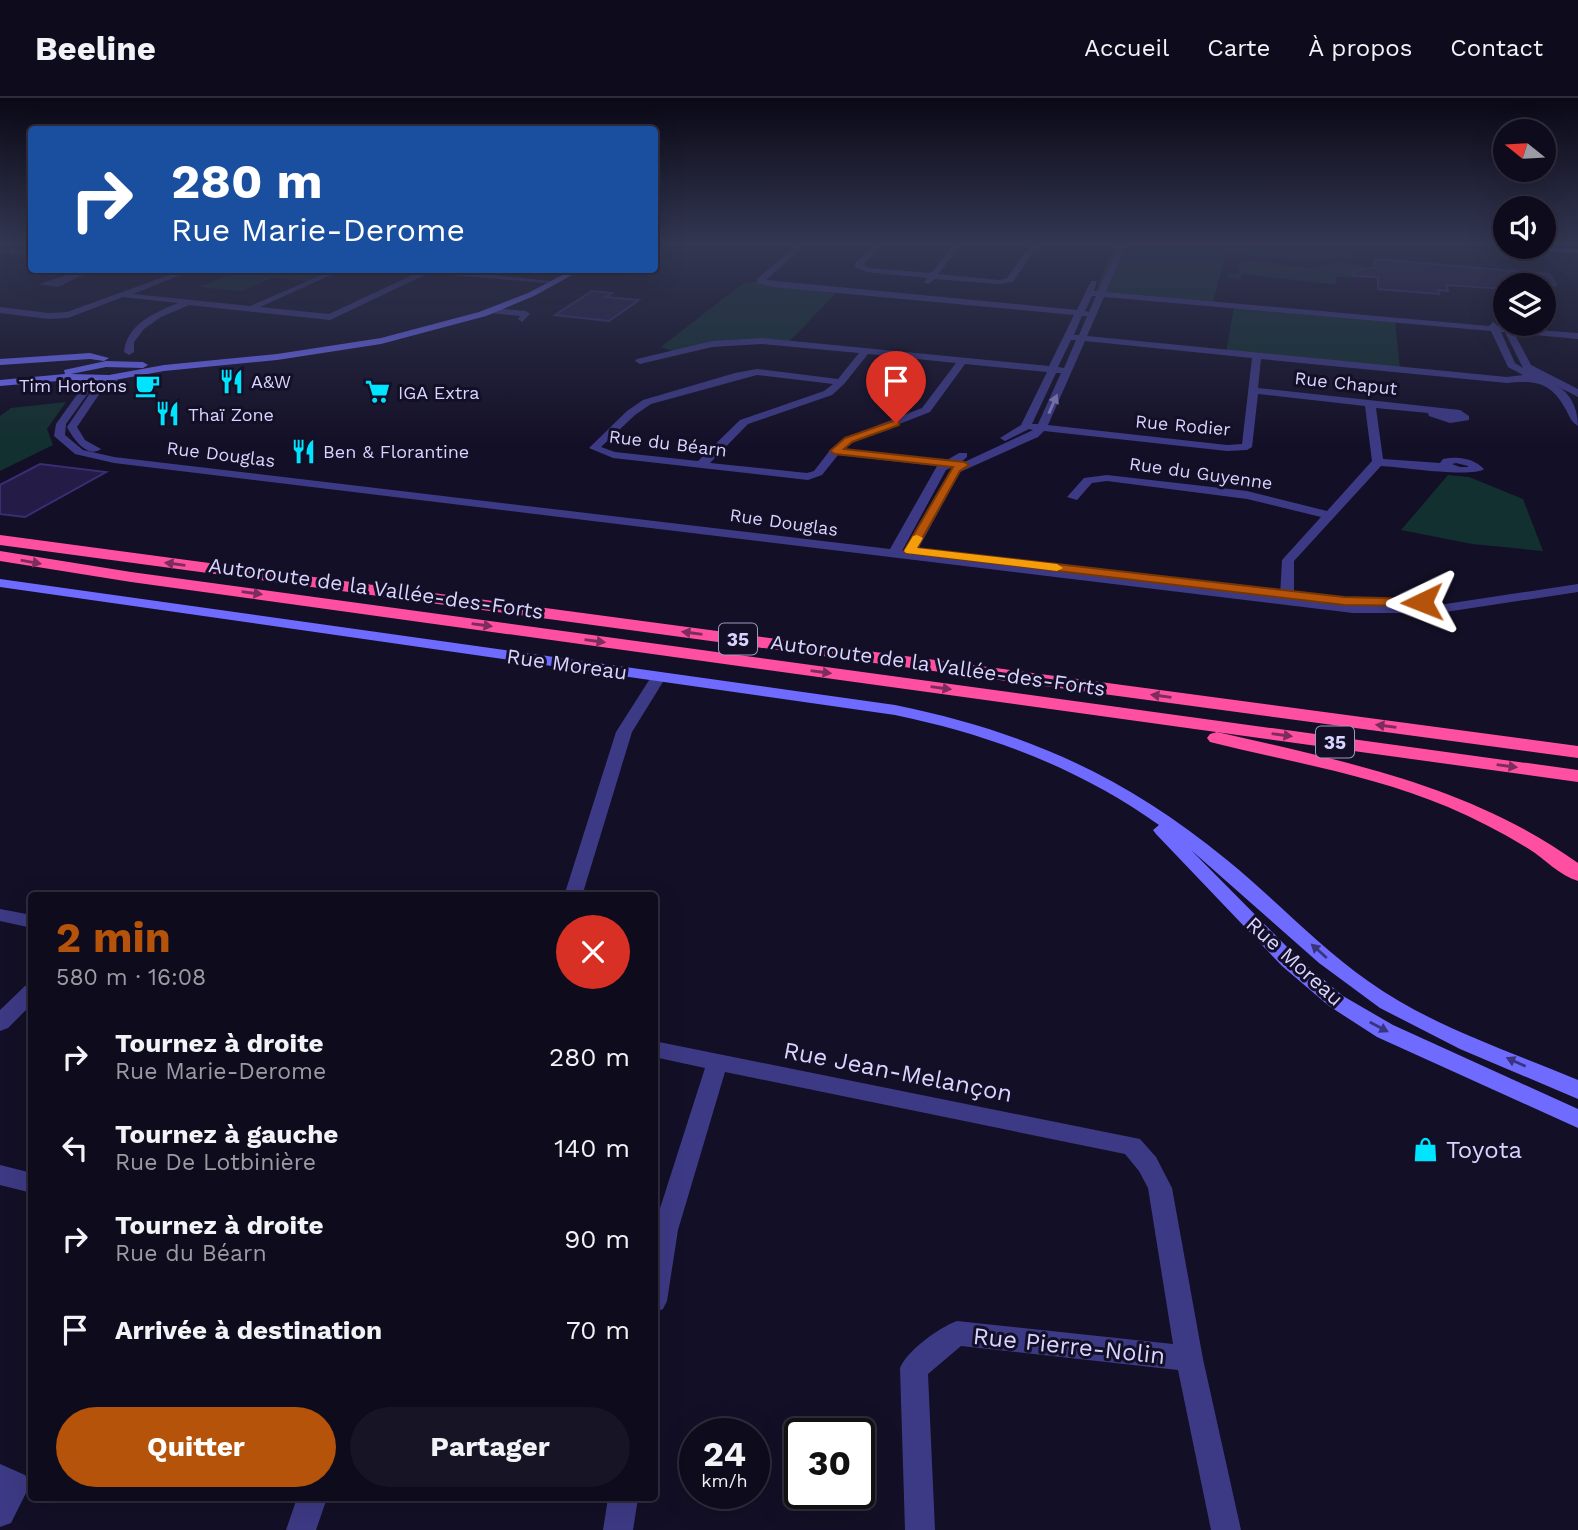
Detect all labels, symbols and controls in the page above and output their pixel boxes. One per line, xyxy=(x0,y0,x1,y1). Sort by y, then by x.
text: Beeline xyxy=(35,29,156,68)
text: Accueil xyxy=(1084,34,1169,62)
text: Carte xyxy=(1207,34,1270,62)
text: À propos xyxy=(1308,34,1412,62)
text: Contact xyxy=(1450,34,1543,62)
north arrow xyxy=(1493,119,1556,182)
map controls xyxy=(1493,119,1556,336)
text: 280 m xyxy=(171,152,323,210)
icon: right xyxy=(56,154,147,245)
button: sound xyxy=(1493,196,1556,259)
text: Rue Marie-Derome xyxy=(171,211,465,249)
button: layers xyxy=(1493,273,1556,336)
pin xyxy=(866,351,926,423)
icon: arrive xyxy=(877,362,915,400)
restaurant icon: A&W xyxy=(217,367,245,395)
street label: Rue Chaput xyxy=(1294,367,1399,399)
cafe icon: Tim Hortons xyxy=(133,371,161,399)
place label: A&W xyxy=(251,371,291,392)
place label: Tim Hortons xyxy=(19,375,127,396)
supermarket icon: IGA Extra xyxy=(364,378,392,406)
place label: IGA Extra xyxy=(398,382,480,403)
one-way arrow xyxy=(1048,394,1059,415)
restaurant icon: Thaï Zone xyxy=(154,400,182,428)
place label: Thaï Zone xyxy=(188,404,274,425)
street label: Rue Rodier xyxy=(1134,410,1232,440)
street label: Rue du Béarn xyxy=(608,425,728,461)
street label: Rue Douglas xyxy=(166,437,276,471)
restaurant icon: Ben & Florantine xyxy=(289,437,317,465)
place label: Ben & Florantine xyxy=(323,441,469,462)
street label: Rue du Guyenne xyxy=(1128,453,1274,493)
street label: Rue Douglas xyxy=(729,504,839,540)
street label: Autoroute de la Vallée-des-Forts xyxy=(207,552,545,624)
one-way arrow xyxy=(20,556,42,567)
one-way arrow xyxy=(164,558,186,569)
position arrow xyxy=(1385,565,1459,639)
one-way arrow xyxy=(241,588,263,599)
one-way arrow xyxy=(471,620,493,631)
road number: 35 xyxy=(719,624,757,654)
one-way arrow xyxy=(681,627,703,638)
street label: Autoroute de la Vallée-des-Forts xyxy=(769,629,1107,701)
one-way arrow xyxy=(584,635,606,646)
street label: Rue Moreau xyxy=(505,643,629,685)
one-way arrow xyxy=(810,666,832,677)
one-way arrow xyxy=(930,683,952,694)
one-way arrow xyxy=(1149,690,1171,701)
one-way arrow xyxy=(1375,720,1397,731)
road number: 35 xyxy=(1316,726,1354,758)
one-way arrow xyxy=(1271,729,1293,740)
one-way arrow xyxy=(1496,761,1518,772)
street label: Rue Moreau xyxy=(1241,911,1349,1011)
text: 2 min xyxy=(56,913,171,962)
button: close xyxy=(556,915,630,989)
one-way arrow xyxy=(1310,944,1327,959)
text: 580 m · 16:08 xyxy=(56,964,206,991)
one-way arrow xyxy=(1369,1022,1389,1033)
text: Tournez à droite xyxy=(115,1028,324,1058)
street label: Rue Jean-Melançon xyxy=(781,1036,1015,1108)
icon: right xyxy=(56,1038,94,1076)
text: 280 m xyxy=(549,1042,630,1072)
one-way arrow xyxy=(1505,1057,1526,1068)
text: Rue Marie-Derome xyxy=(115,1058,326,1085)
text: Tournez à gauche xyxy=(115,1119,338,1149)
icon: left xyxy=(56,1129,94,1167)
text: 140 m xyxy=(554,1133,630,1163)
shop icon: Toyota xyxy=(1412,1136,1440,1164)
place label: Toyota xyxy=(1446,1136,1522,1164)
text: Rue De Lotbinière xyxy=(115,1149,316,1176)
text: Tournez à droite xyxy=(115,1210,324,1240)
icon: right xyxy=(56,1220,94,1258)
text: 90 m xyxy=(564,1224,630,1254)
text: Rue du Béarn xyxy=(115,1240,267,1267)
icon: arrive xyxy=(56,1311,94,1349)
text: Arrivée à destination xyxy=(115,1315,382,1345)
text: 70 m xyxy=(566,1315,630,1345)
street label: Rue Pierre-Nolin xyxy=(972,1322,1166,1370)
button: Quitter xyxy=(56,1407,336,1487)
button: Partager xyxy=(350,1407,630,1487)
speed limit sign: 30 xyxy=(784,1418,875,1509)
text: 24 xyxy=(703,1433,746,1475)
text: km/h xyxy=(701,1470,748,1491)

